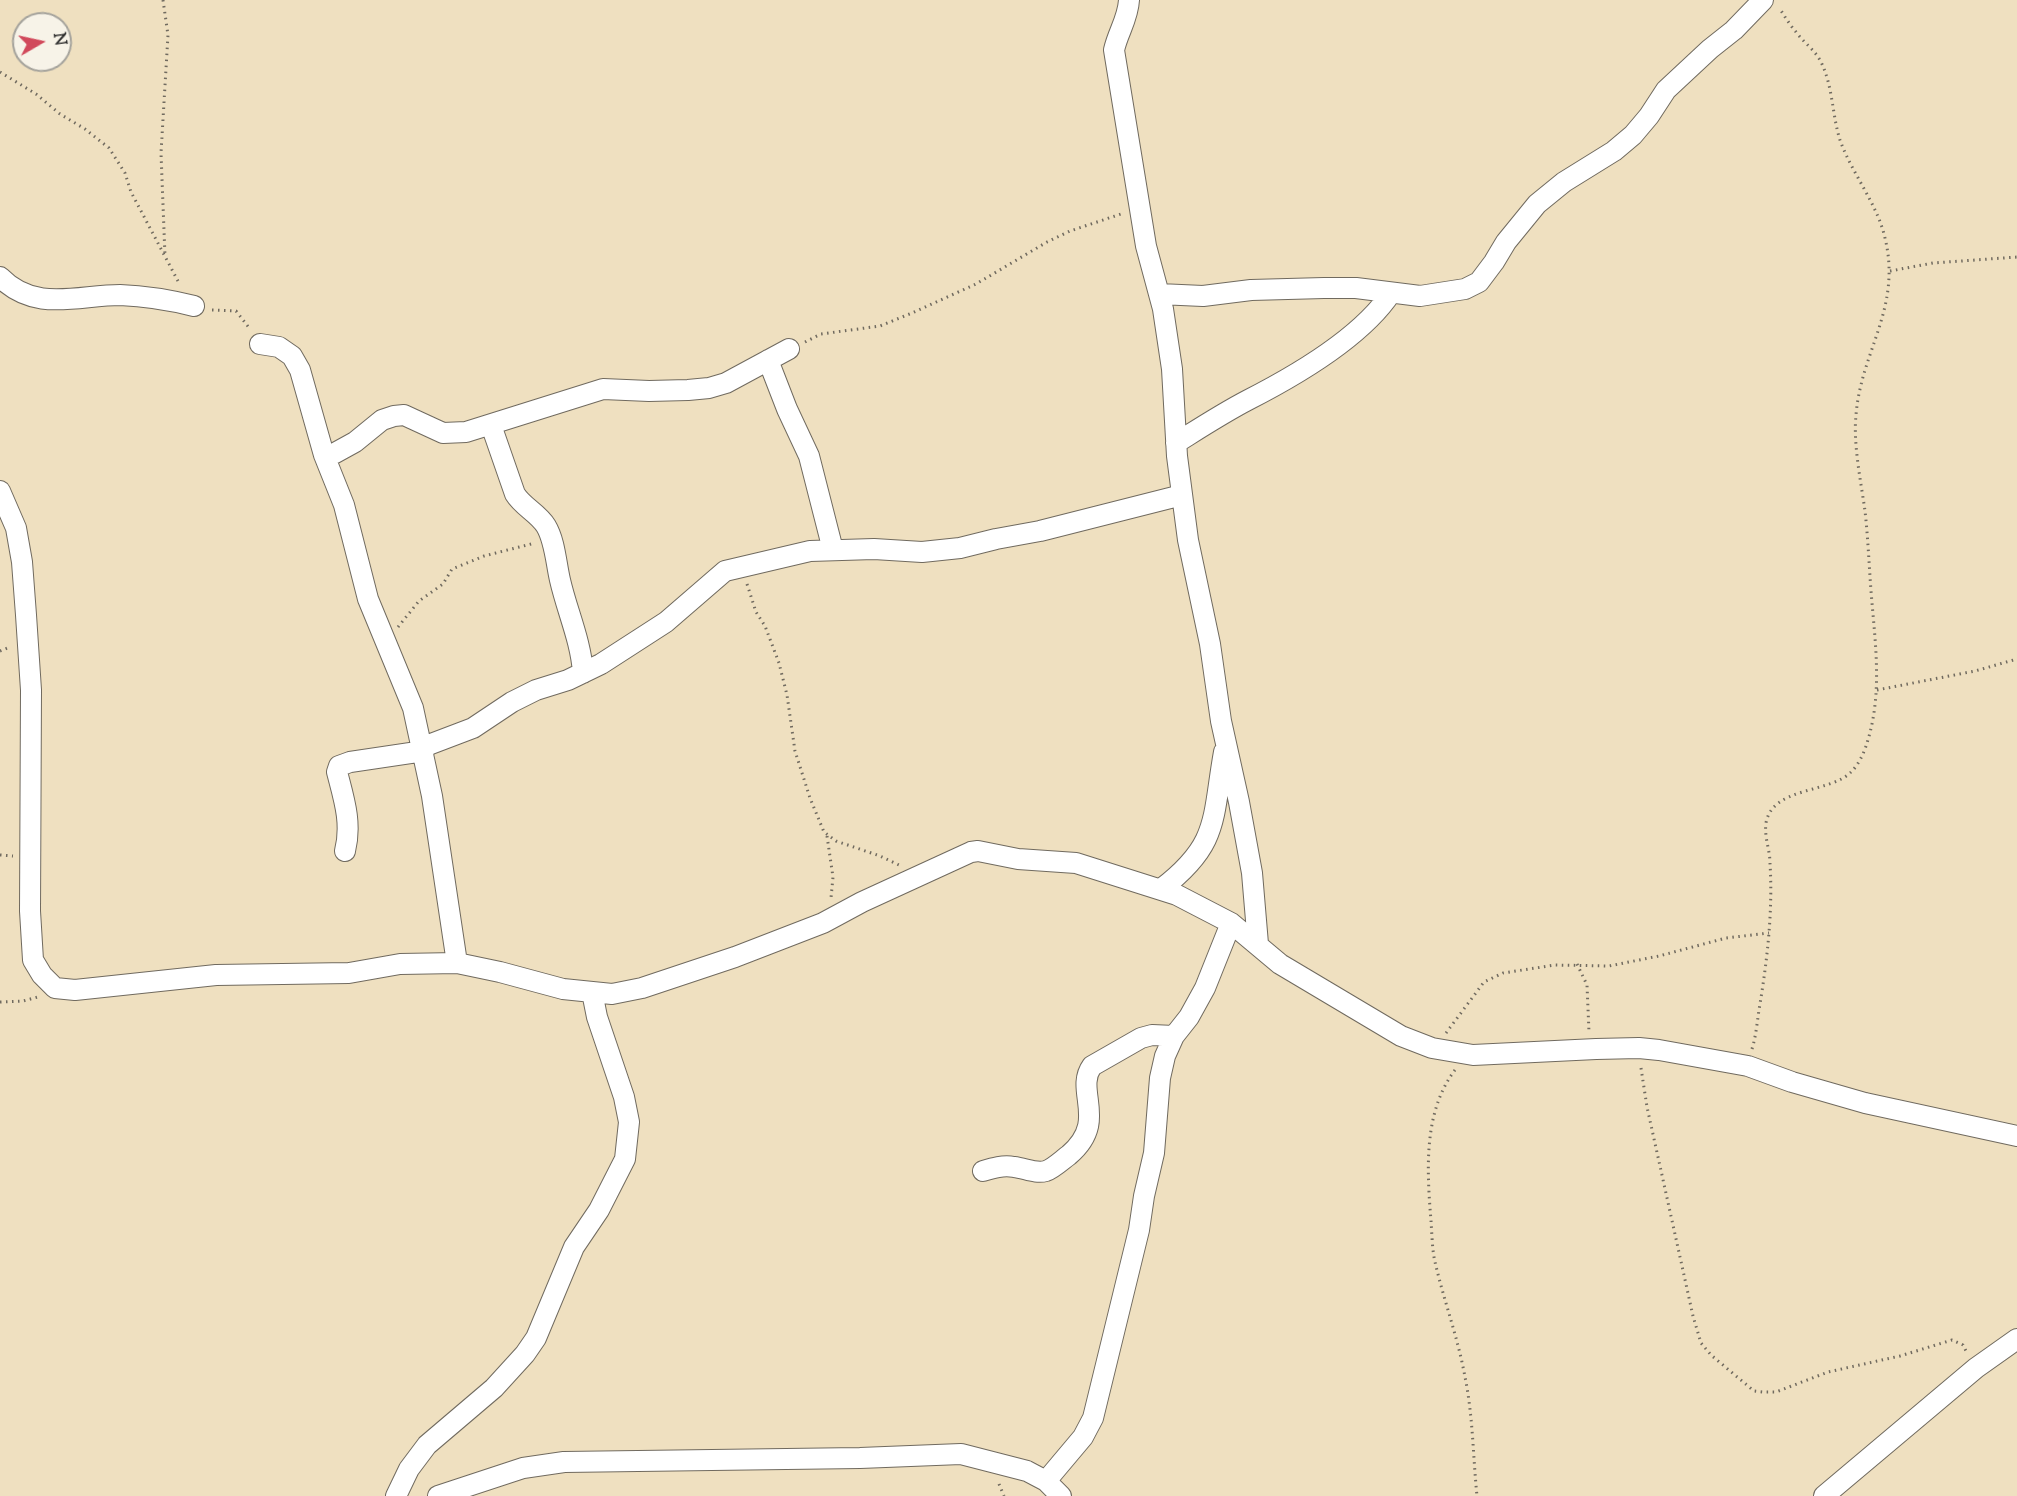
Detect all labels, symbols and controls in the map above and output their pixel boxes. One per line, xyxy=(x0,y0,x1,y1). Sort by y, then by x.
north arrow xyxy=(12,12,72,72)
text: N xyxy=(46,31,71,48)

